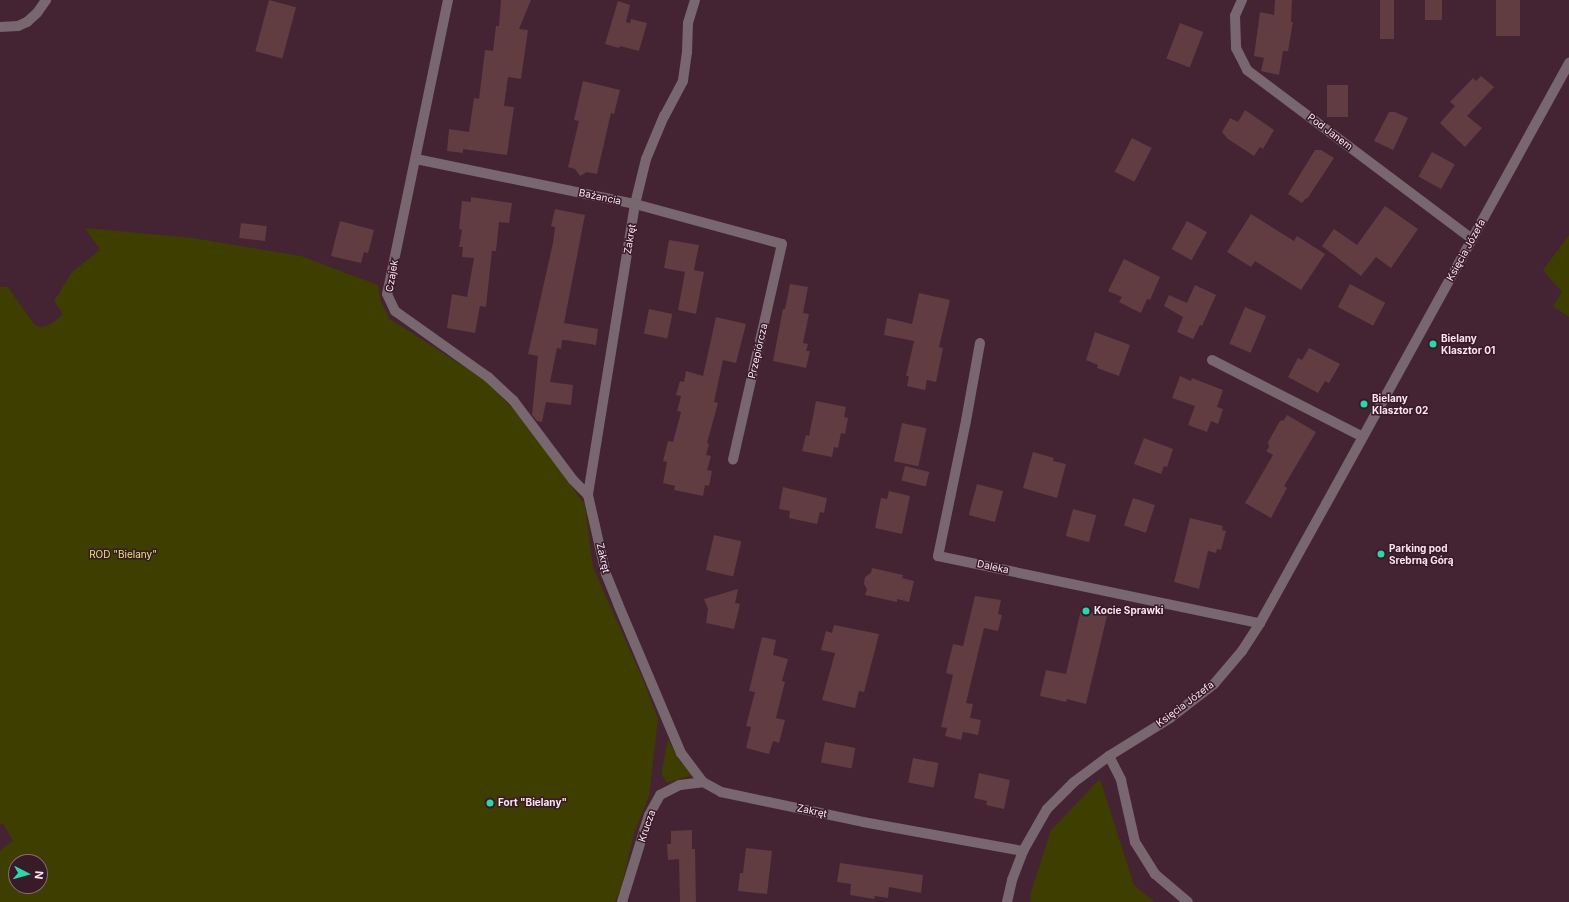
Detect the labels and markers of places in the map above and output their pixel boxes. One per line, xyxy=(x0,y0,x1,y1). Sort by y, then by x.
place label: Bielany Klasztor 01 xyxy=(1441,332,1495,356)
marker: Bielany Klasztor 01 xyxy=(1428,339,1438,349)
place label: Bielany Klasztor 02 xyxy=(1372,392,1428,416)
marker: Bielany Klasztor 02 xyxy=(1359,399,1369,409)
place label: Parking pod Srebrną Górą xyxy=(1389,542,1454,566)
marker: Parking pod Srebrną Górą xyxy=(1376,549,1386,559)
place label: Kocie Sprawki xyxy=(1094,605,1163,617)
marker: Kocie Sprawki xyxy=(1081,606,1091,616)
place label: Fort "Bielany" xyxy=(498,797,567,809)
marker: Fort "Bielany" xyxy=(485,798,495,808)

